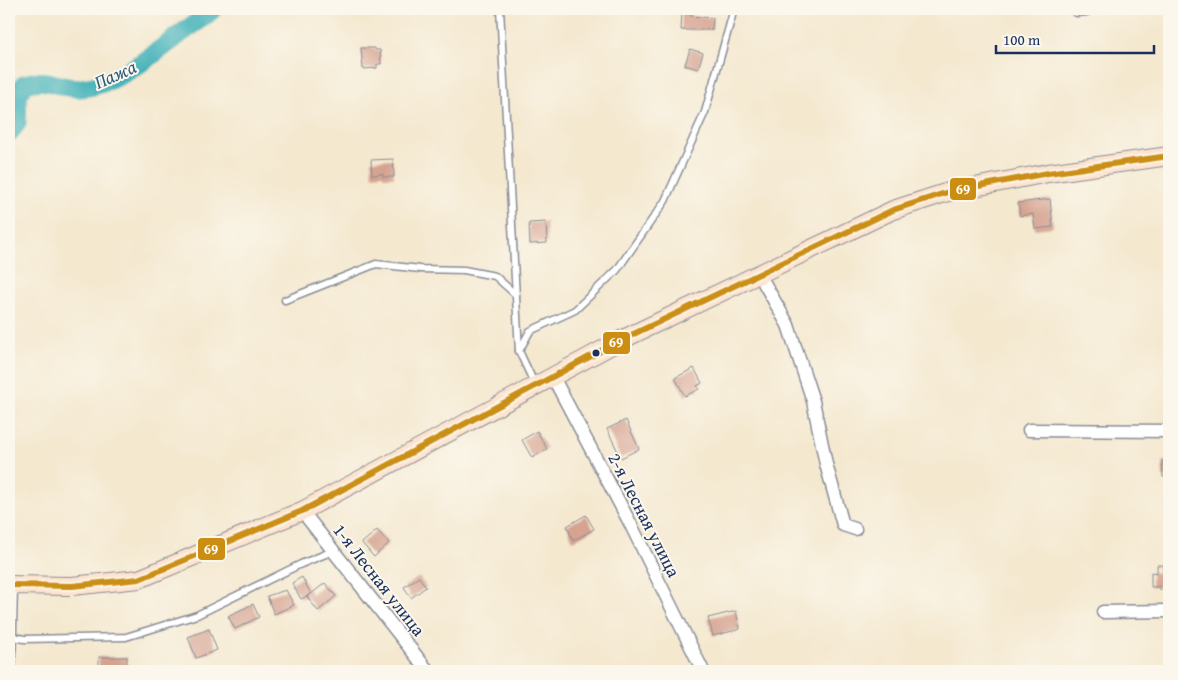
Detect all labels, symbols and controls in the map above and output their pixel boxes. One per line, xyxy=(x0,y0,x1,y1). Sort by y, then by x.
scale bar xyxy=(996,22,1153,54)
text: 100 m xyxy=(1003,29,1041,50)
water label: Пажа xyxy=(89,52,141,96)
line badge: 69 xyxy=(949,177,977,201)
text: 69 xyxy=(956,179,970,199)
line badge: 69 xyxy=(602,331,631,355)
text: 69 xyxy=(609,332,623,352)
unlabelled marker xyxy=(591,348,601,358)
street label: 2-я Лесная улица xyxy=(601,448,688,582)
street label: 1-я Лесная улица xyxy=(327,518,432,642)
line badge: 69 xyxy=(197,537,226,561)
text: 69 xyxy=(204,539,218,559)

